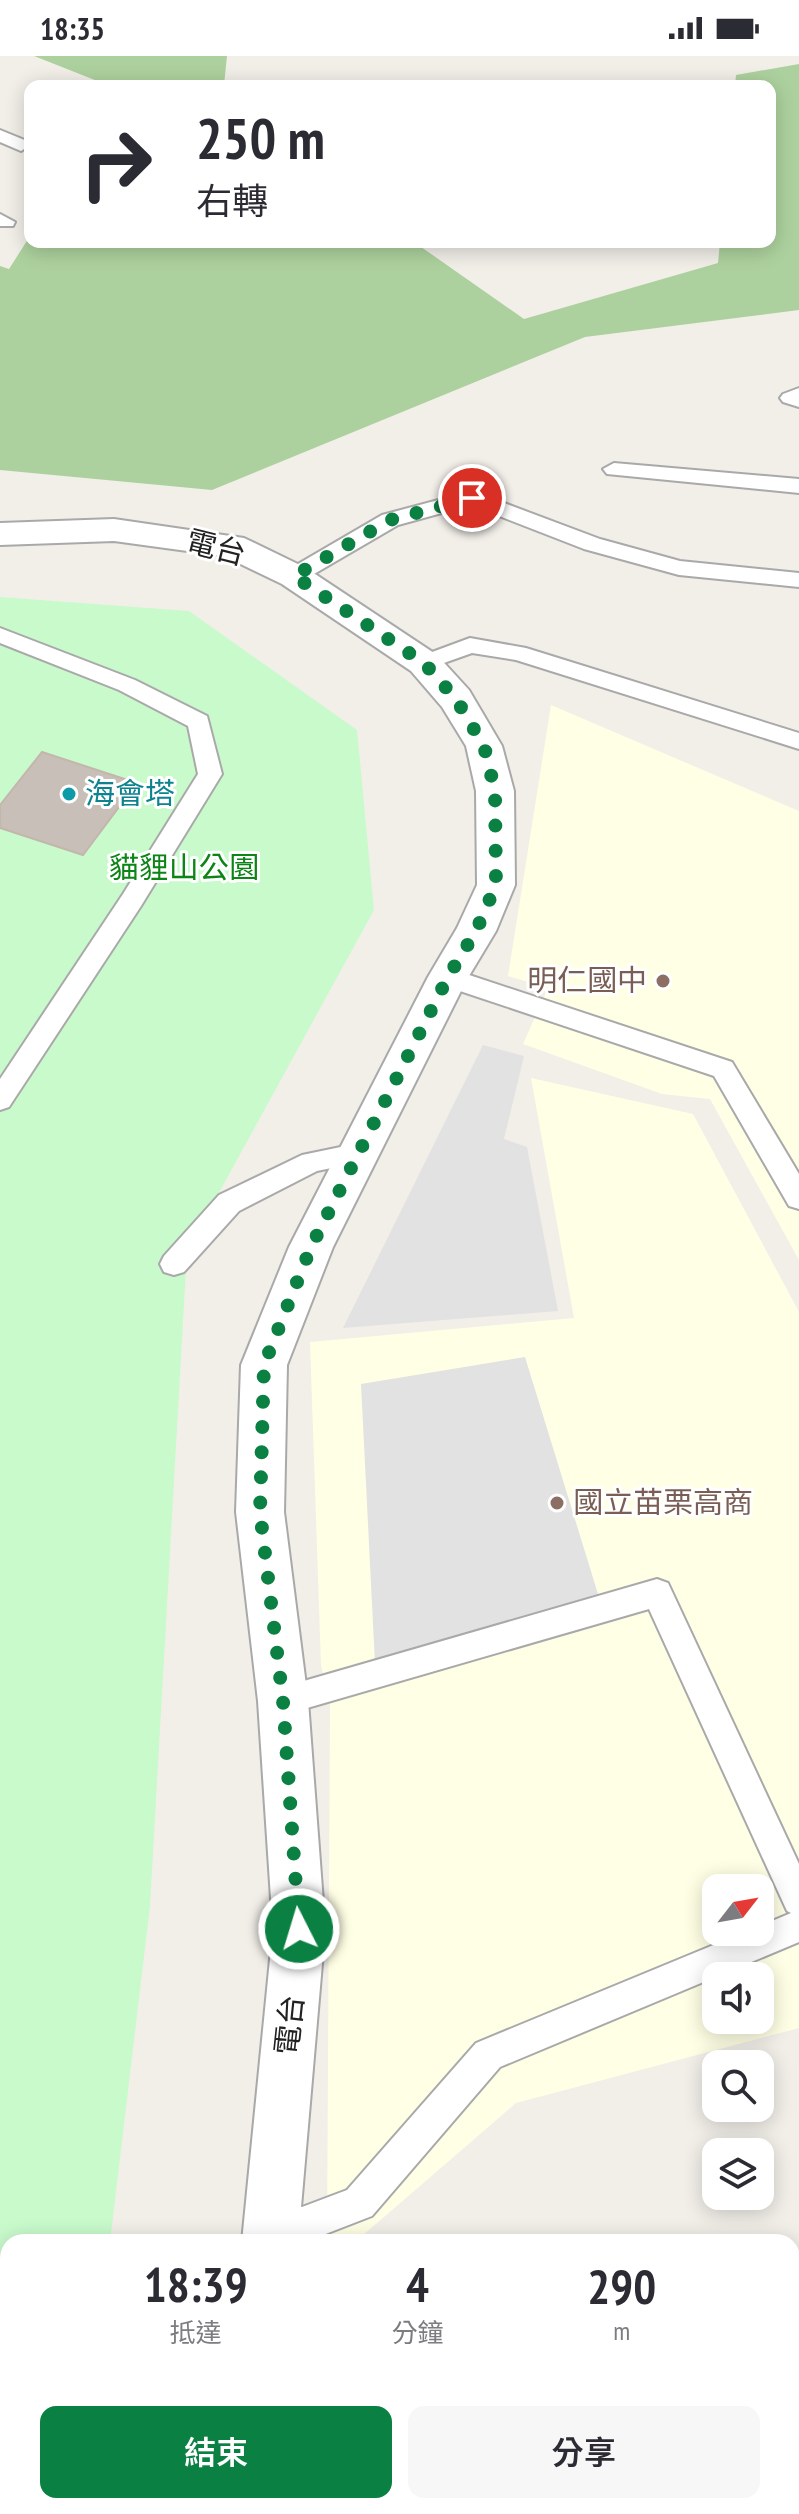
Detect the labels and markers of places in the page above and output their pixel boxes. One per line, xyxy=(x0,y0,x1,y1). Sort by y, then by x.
pin xyxy=(438,464,506,532)
place label: 海會塔 xyxy=(85,773,175,812)
marker: 海會塔 xyxy=(60,785,78,803)
place label: 明仁國中 xyxy=(527,960,647,999)
marker: 明仁國中 xyxy=(654,972,672,990)
place label: 國立苗栗高商 xyxy=(573,1482,753,1521)
marker: 國立苗栗高商 xyxy=(548,1494,566,1512)

